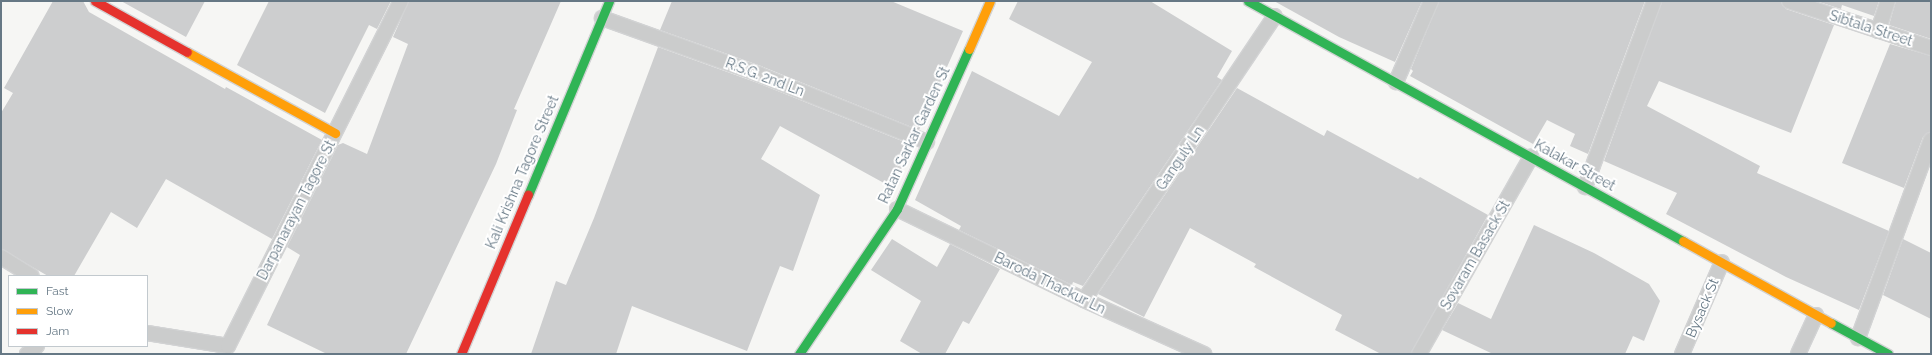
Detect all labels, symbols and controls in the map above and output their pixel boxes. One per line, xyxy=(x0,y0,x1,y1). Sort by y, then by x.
street label: Sibtala Street xyxy=(1827,7,1915,49)
street label: R.S.G. 2nd Ln xyxy=(723,54,807,100)
street label: Ratan Sarkar Garden St xyxy=(875,64,953,206)
street label: Kali Krishna Tagore Street xyxy=(482,93,562,251)
street label: Ganguly Ln xyxy=(1152,123,1208,193)
street label: Kalakar Street xyxy=(1531,136,1619,194)
street label: Darpanarayan Tagore St xyxy=(253,137,339,283)
street label: Sovaram Basack St xyxy=(1437,197,1513,313)
street label: Baroda Thackur Ln xyxy=(991,249,1109,317)
legend xyxy=(8,275,148,347)
street label: Bysack St xyxy=(1682,276,1722,340)
text: Fast xyxy=(46,284,69,298)
text: Slow xyxy=(46,304,73,318)
text: Jam xyxy=(46,324,69,338)

